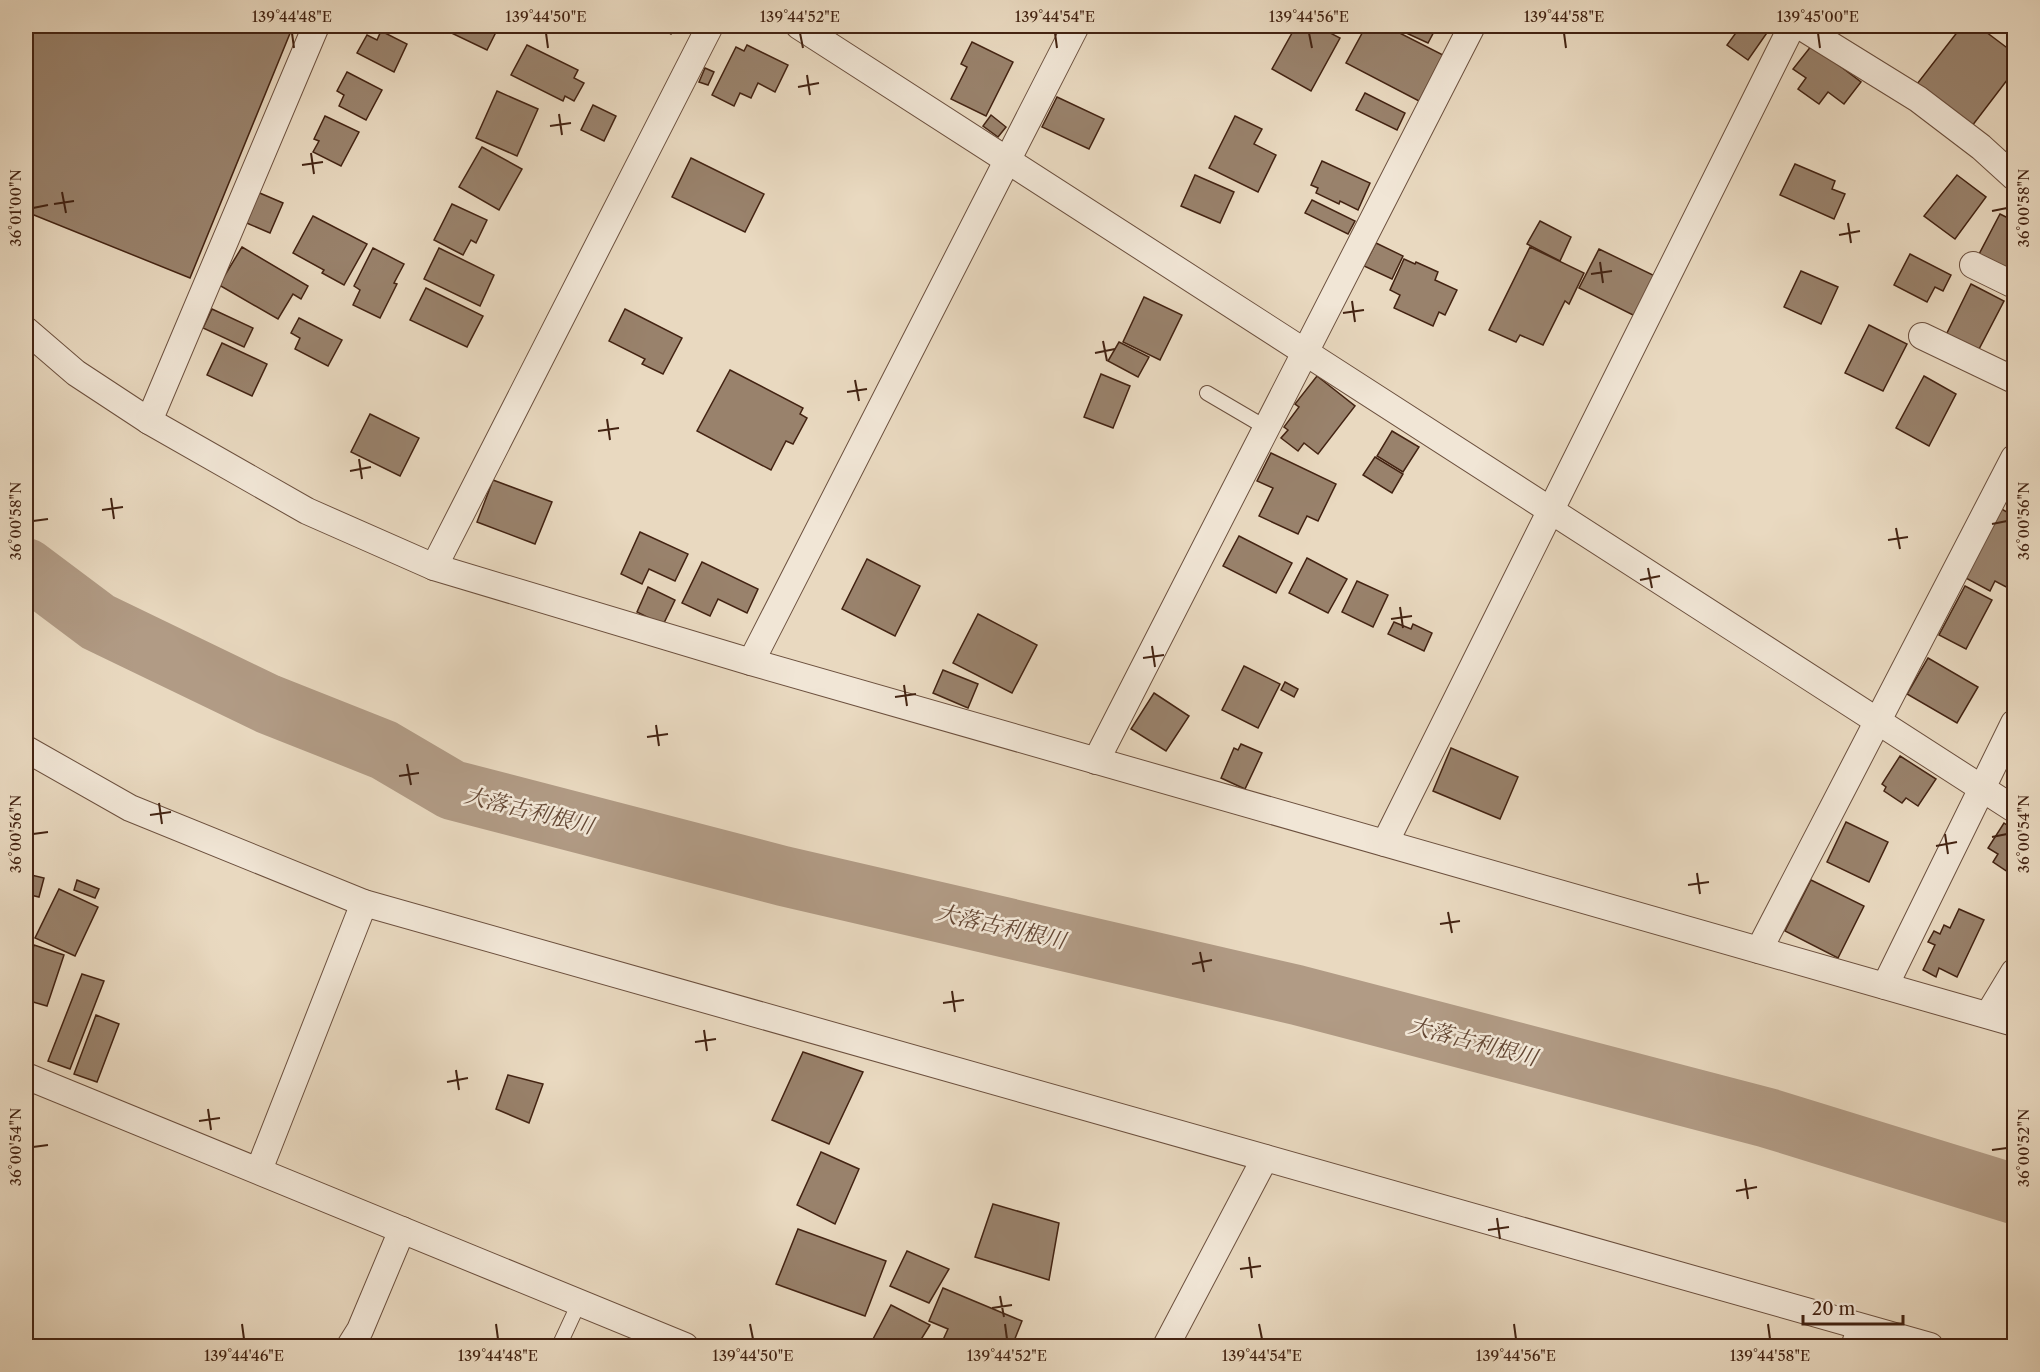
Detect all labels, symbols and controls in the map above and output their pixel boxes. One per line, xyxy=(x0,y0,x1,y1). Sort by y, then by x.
text: 139°44'48"E xyxy=(252,7,332,26)
text: 139°44'50"E xyxy=(505,7,587,26)
text: 139°44'52"E xyxy=(760,7,840,26)
text: 139°44'54"E xyxy=(1015,7,1095,26)
text: 139°44'56"E xyxy=(1269,7,1349,26)
text: 139°44'58"E xyxy=(1524,7,1604,26)
text: 139°45'00"E xyxy=(1777,7,1859,26)
text: 36°01'00"N xyxy=(6,169,25,247)
text: 36°00'58"N xyxy=(2014,169,2033,247)
text: 36°00'58"N xyxy=(6,482,25,560)
text: 36°00'56"N xyxy=(2014,482,2033,560)
water label: 大落古利根川 xyxy=(462,781,598,840)
text: 36°00'56"N xyxy=(6,795,25,873)
text: 36°00'54"N xyxy=(2014,795,2033,873)
water label: 大落古利根川 xyxy=(934,898,1070,955)
water label: 大落古利根川 xyxy=(1406,1011,1542,1072)
text: 36°00'54"N xyxy=(6,1108,25,1186)
text: 36°00'52"N xyxy=(2014,1109,2033,1187)
scale bar xyxy=(1803,1288,1904,1326)
text: 20 m xyxy=(1812,1298,1856,1320)
text: 139°44'46"E xyxy=(204,1346,284,1365)
text: 139°44'48"E xyxy=(458,1346,538,1365)
text: 139°44'50"E xyxy=(712,1346,794,1365)
text: 139°44'52"E xyxy=(967,1346,1047,1365)
text: 139°44'54"E xyxy=(1222,1346,1302,1365)
text: 139°44'56"E xyxy=(1476,1346,1556,1365)
text: 139°44'58"E xyxy=(1730,1346,1810,1365)

